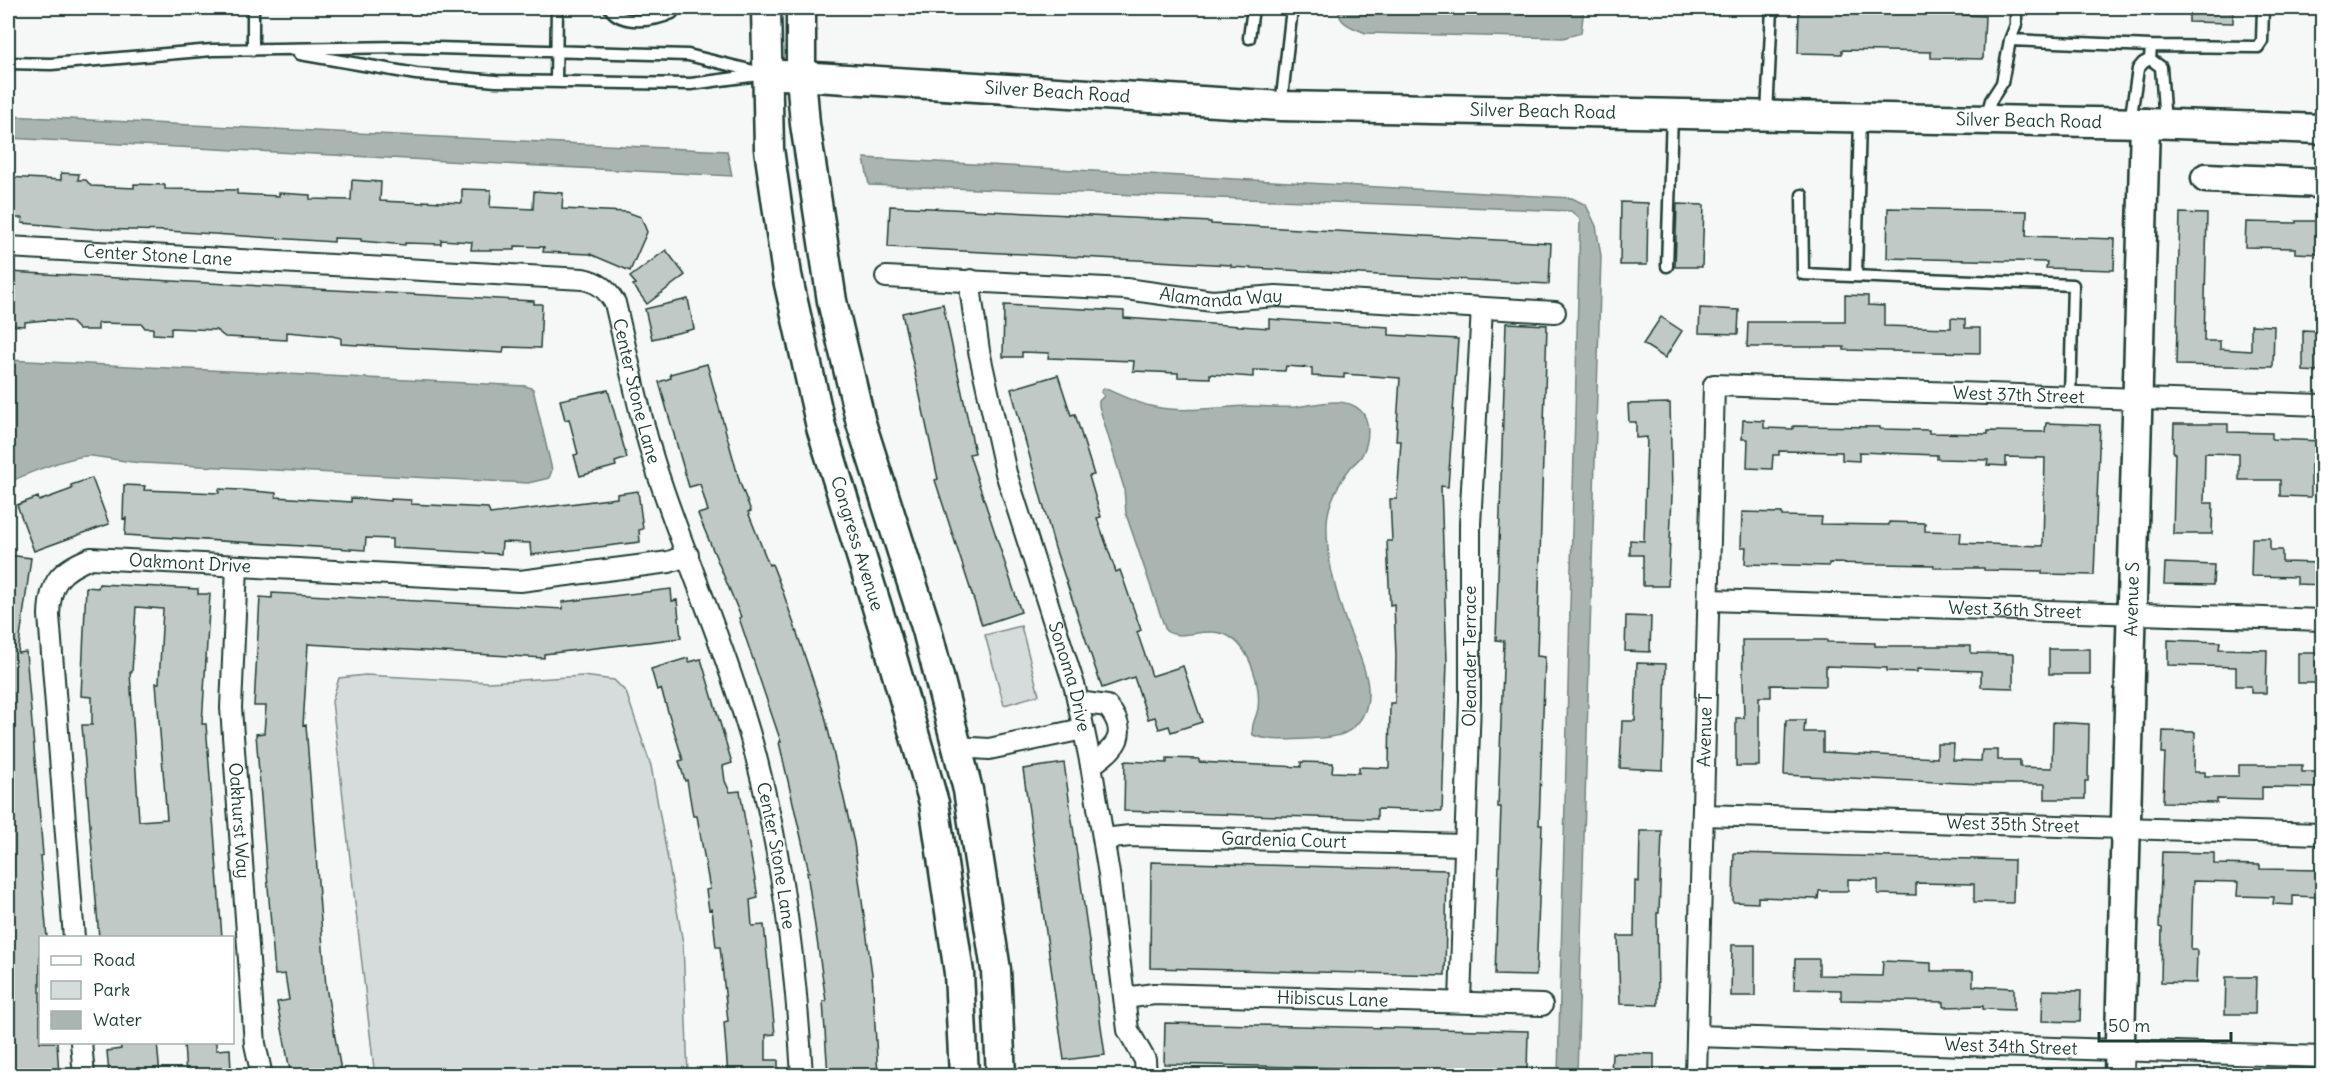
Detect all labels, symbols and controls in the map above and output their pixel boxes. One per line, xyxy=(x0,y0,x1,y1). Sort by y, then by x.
street label: Silver Beach Road xyxy=(984,76,1131,108)
street label: Silver Beach Road xyxy=(1470,98,1617,124)
street label: Silver Beach Road xyxy=(1956,107,2102,133)
street label: Center Stone Lane xyxy=(83,239,233,270)
street label: Alamanda Way xyxy=(1158,282,1283,312)
street label: Center Stone Lane xyxy=(608,316,666,467)
street label: West 37th Street xyxy=(1952,381,2085,408)
street label: Congress Avenue xyxy=(826,473,889,613)
street label: Oakmont Drive xyxy=(128,548,252,578)
street label: Avenue S xyxy=(2119,562,2144,637)
street label: Oleander Terrace xyxy=(1457,585,1481,727)
street label: West 36th Street xyxy=(1948,596,2082,623)
street label: Sonoma Drive xyxy=(1043,618,1096,734)
street label: Avenue T xyxy=(1692,693,1717,767)
street label: Oakhurst Way xyxy=(224,762,255,879)
street label: Center Stone Lane xyxy=(752,780,801,930)
street label: West 35th Street xyxy=(1946,810,2080,838)
street label: Gardenia Court xyxy=(1221,826,1347,853)
legend xyxy=(39,936,234,1044)
text: Road xyxy=(93,948,136,971)
text: Park xyxy=(93,978,130,1001)
street label: Hibiscus Lane xyxy=(1277,985,1389,1012)
scale bar xyxy=(2099,1005,2231,1043)
text: Water xyxy=(93,1008,143,1031)
text: 50 m xyxy=(2108,1014,2150,1037)
street label: West 34th Street xyxy=(1944,1032,2078,1060)

